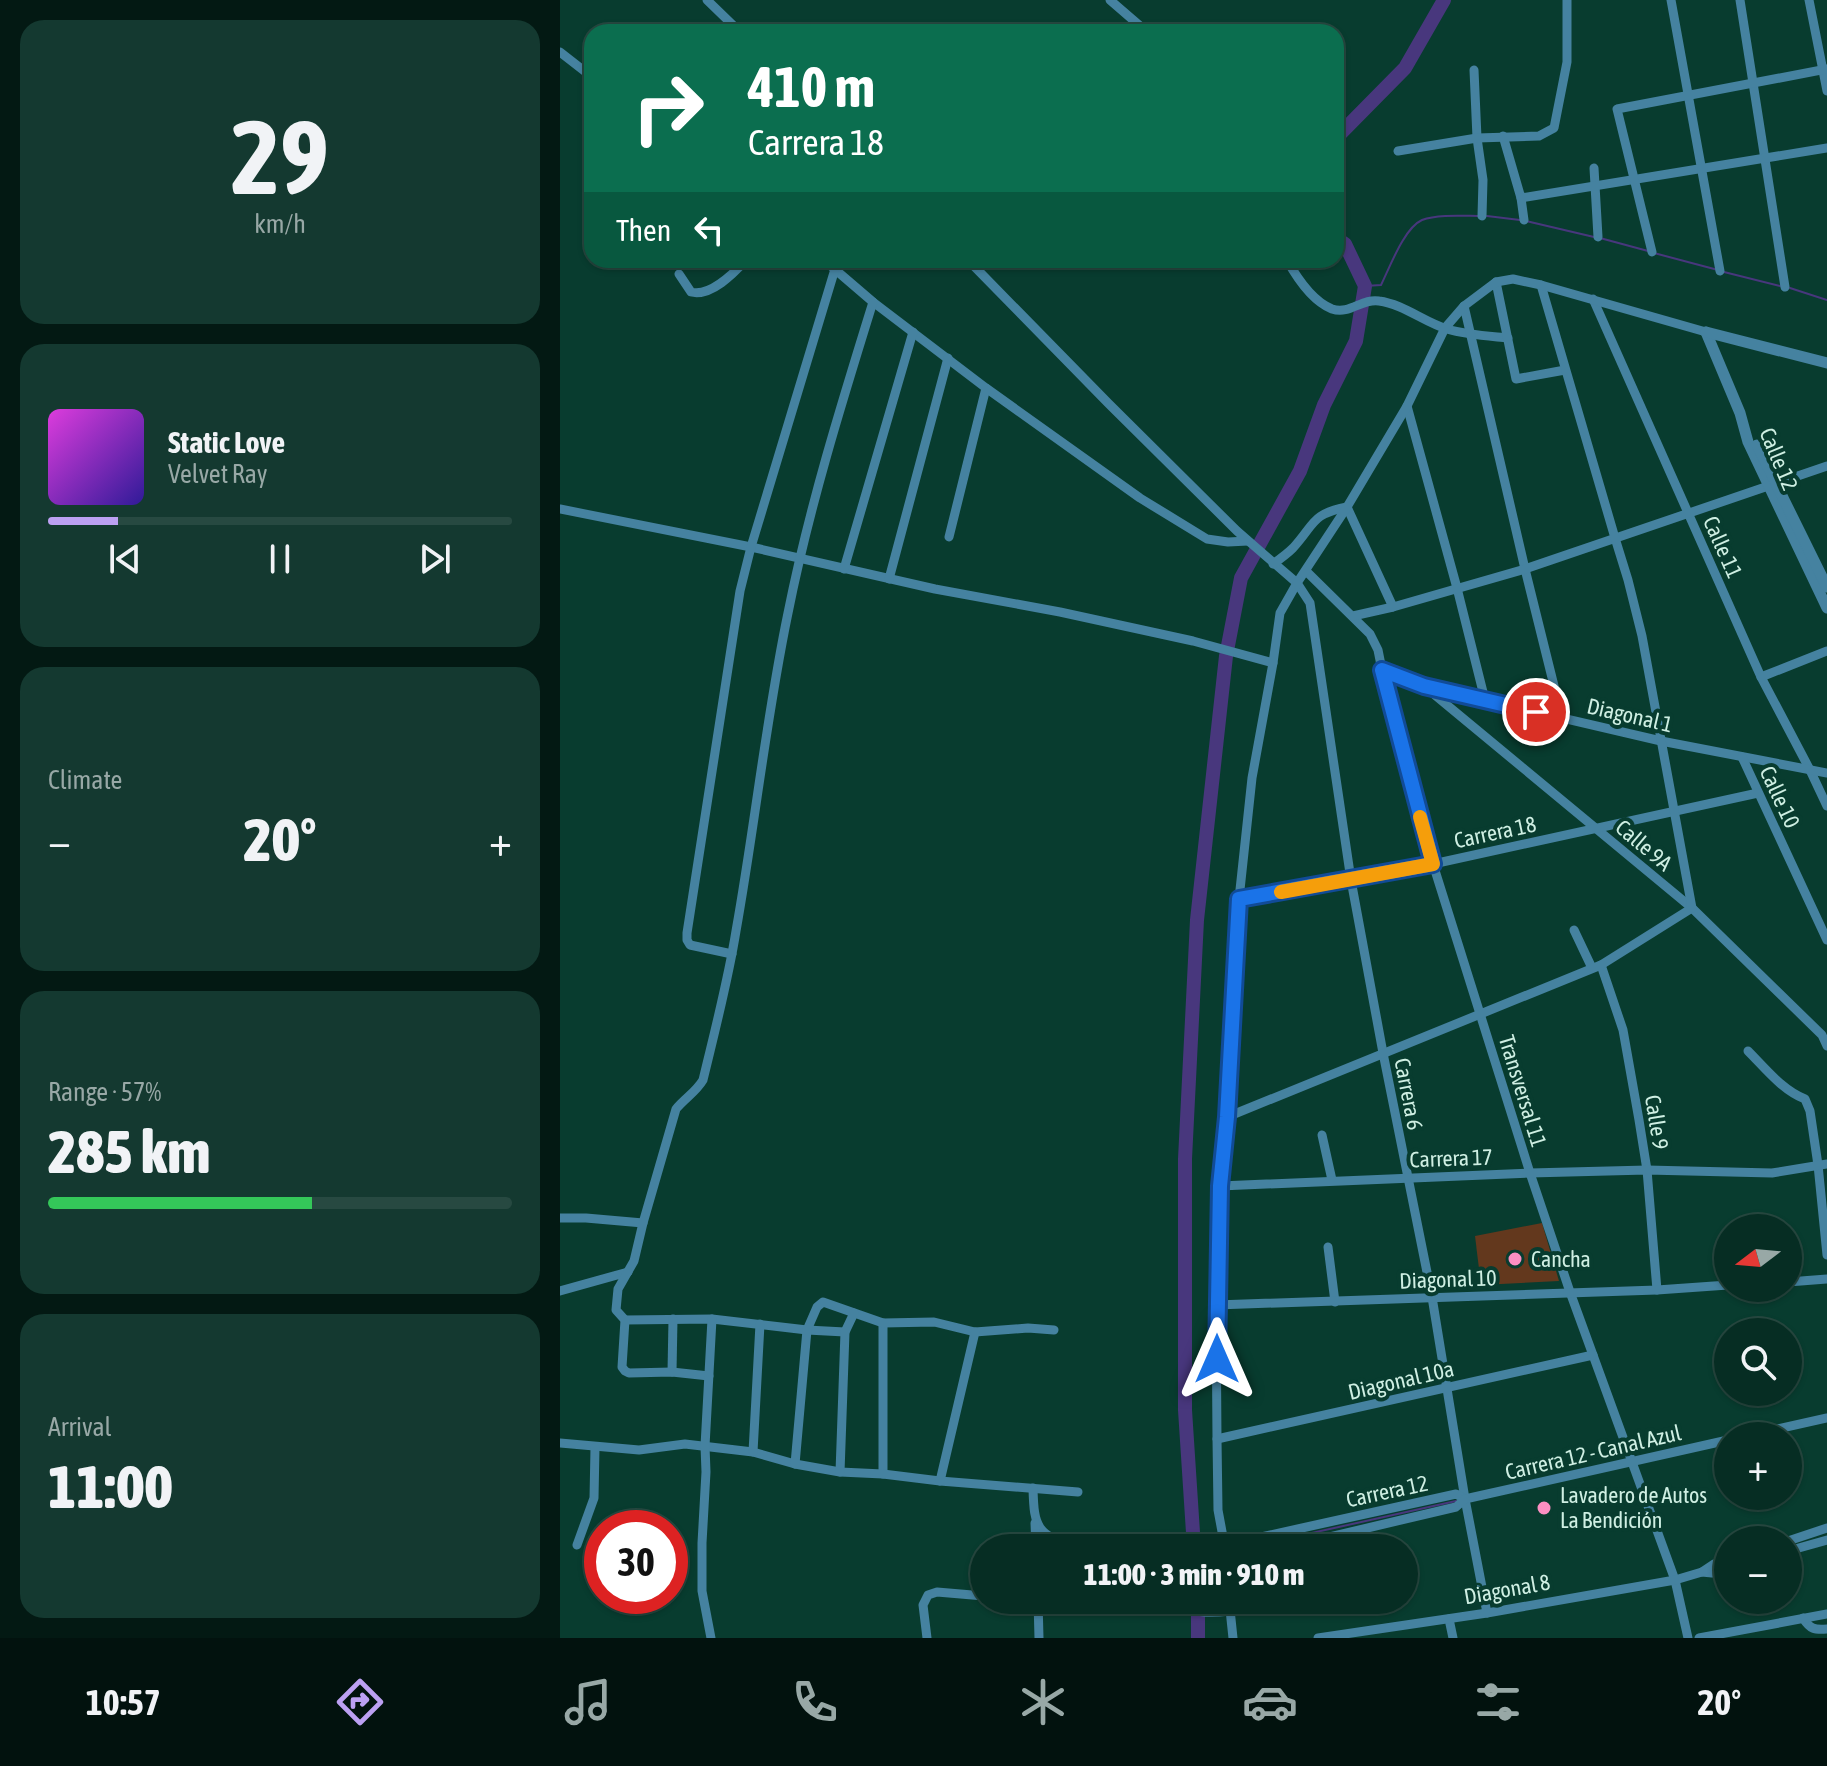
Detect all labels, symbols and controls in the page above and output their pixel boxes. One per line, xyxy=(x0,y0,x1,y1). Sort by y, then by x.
text: 410 m xyxy=(748,55,875,119)
icon: right xyxy=(616,56,720,160)
text: 29 xyxy=(231,97,329,216)
text: Carrera 18 xyxy=(748,121,884,163)
icon: left xyxy=(687,208,731,252)
text: km/h xyxy=(254,209,306,239)
text: Then xyxy=(616,213,671,247)
street label: Calle 12 xyxy=(1754,424,1804,494)
text: Static Love xyxy=(168,425,285,459)
text: Velvet Ray xyxy=(168,459,268,489)
street label: Calle 11 xyxy=(1698,512,1748,582)
icon: previous xyxy=(103,537,147,581)
icon: pause xyxy=(258,537,302,581)
icon: next xyxy=(413,537,457,581)
pin xyxy=(1502,678,1570,746)
icon: arrive xyxy=(1514,690,1558,734)
street label: Diagonal 1 xyxy=(1585,693,1675,737)
street label: Calle 10 xyxy=(1754,762,1806,832)
text: Climate xyxy=(48,765,122,795)
text: 20° xyxy=(244,805,316,874)
street label: Carrera 18 xyxy=(1452,811,1538,853)
street label: Calle 9A xyxy=(1610,814,1678,876)
text: − xyxy=(48,815,71,865)
text: + xyxy=(489,815,512,865)
street label: Transversal 11 xyxy=(1494,1032,1552,1150)
street label: Carrera 6 xyxy=(1389,1056,1429,1132)
text: Range · 57% xyxy=(48,1077,161,1107)
street label: Calle 9 xyxy=(1640,1093,1674,1151)
text: 285 km xyxy=(48,1117,210,1186)
street label: Carrera 17 xyxy=(1409,1144,1493,1172)
north arrow xyxy=(1714,1214,1802,1302)
map controls xyxy=(1714,1214,1802,1614)
place label: Cancha xyxy=(1531,1246,1591,1272)
marker: Cancha xyxy=(1506,1250,1524,1268)
street label: Diagonal 10 xyxy=(1399,1264,1497,1294)
position arrow xyxy=(1175,1317,1259,1401)
button: search xyxy=(1714,1318,1802,1406)
street label: Diagonal 10a xyxy=(1346,1355,1456,1405)
text: Arrival xyxy=(48,1412,112,1442)
street label: Carrera 12 - Canal Azul xyxy=(1503,1419,1684,1485)
button: + xyxy=(1714,1422,1802,1510)
text: 11:00 xyxy=(48,1452,173,1521)
street label: Carrera 12 xyxy=(1344,1470,1430,1512)
place label: Lavadero de Autos La Bendición xyxy=(1560,1482,1707,1533)
marker: Lavadero de Autos La Bendición xyxy=(1535,1499,1553,1517)
speed limit sign: 30 xyxy=(584,1510,688,1614)
button: − xyxy=(1714,1526,1802,1614)
text: 11:00 · 3 min · 910 m xyxy=(1084,1557,1304,1591)
street label: Diagonal 8 xyxy=(1462,1569,1552,1609)
icon: directions xyxy=(332,1674,388,1730)
icon: music xyxy=(560,1674,616,1730)
icon: phone xyxy=(787,1674,843,1730)
icon: climate xyxy=(1015,1674,1071,1730)
icon: car xyxy=(1242,1674,1298,1730)
icon: filters xyxy=(1470,1674,1526,1730)
text: 10:57 xyxy=(86,1681,161,1723)
text: 20° xyxy=(1697,1681,1741,1723)

